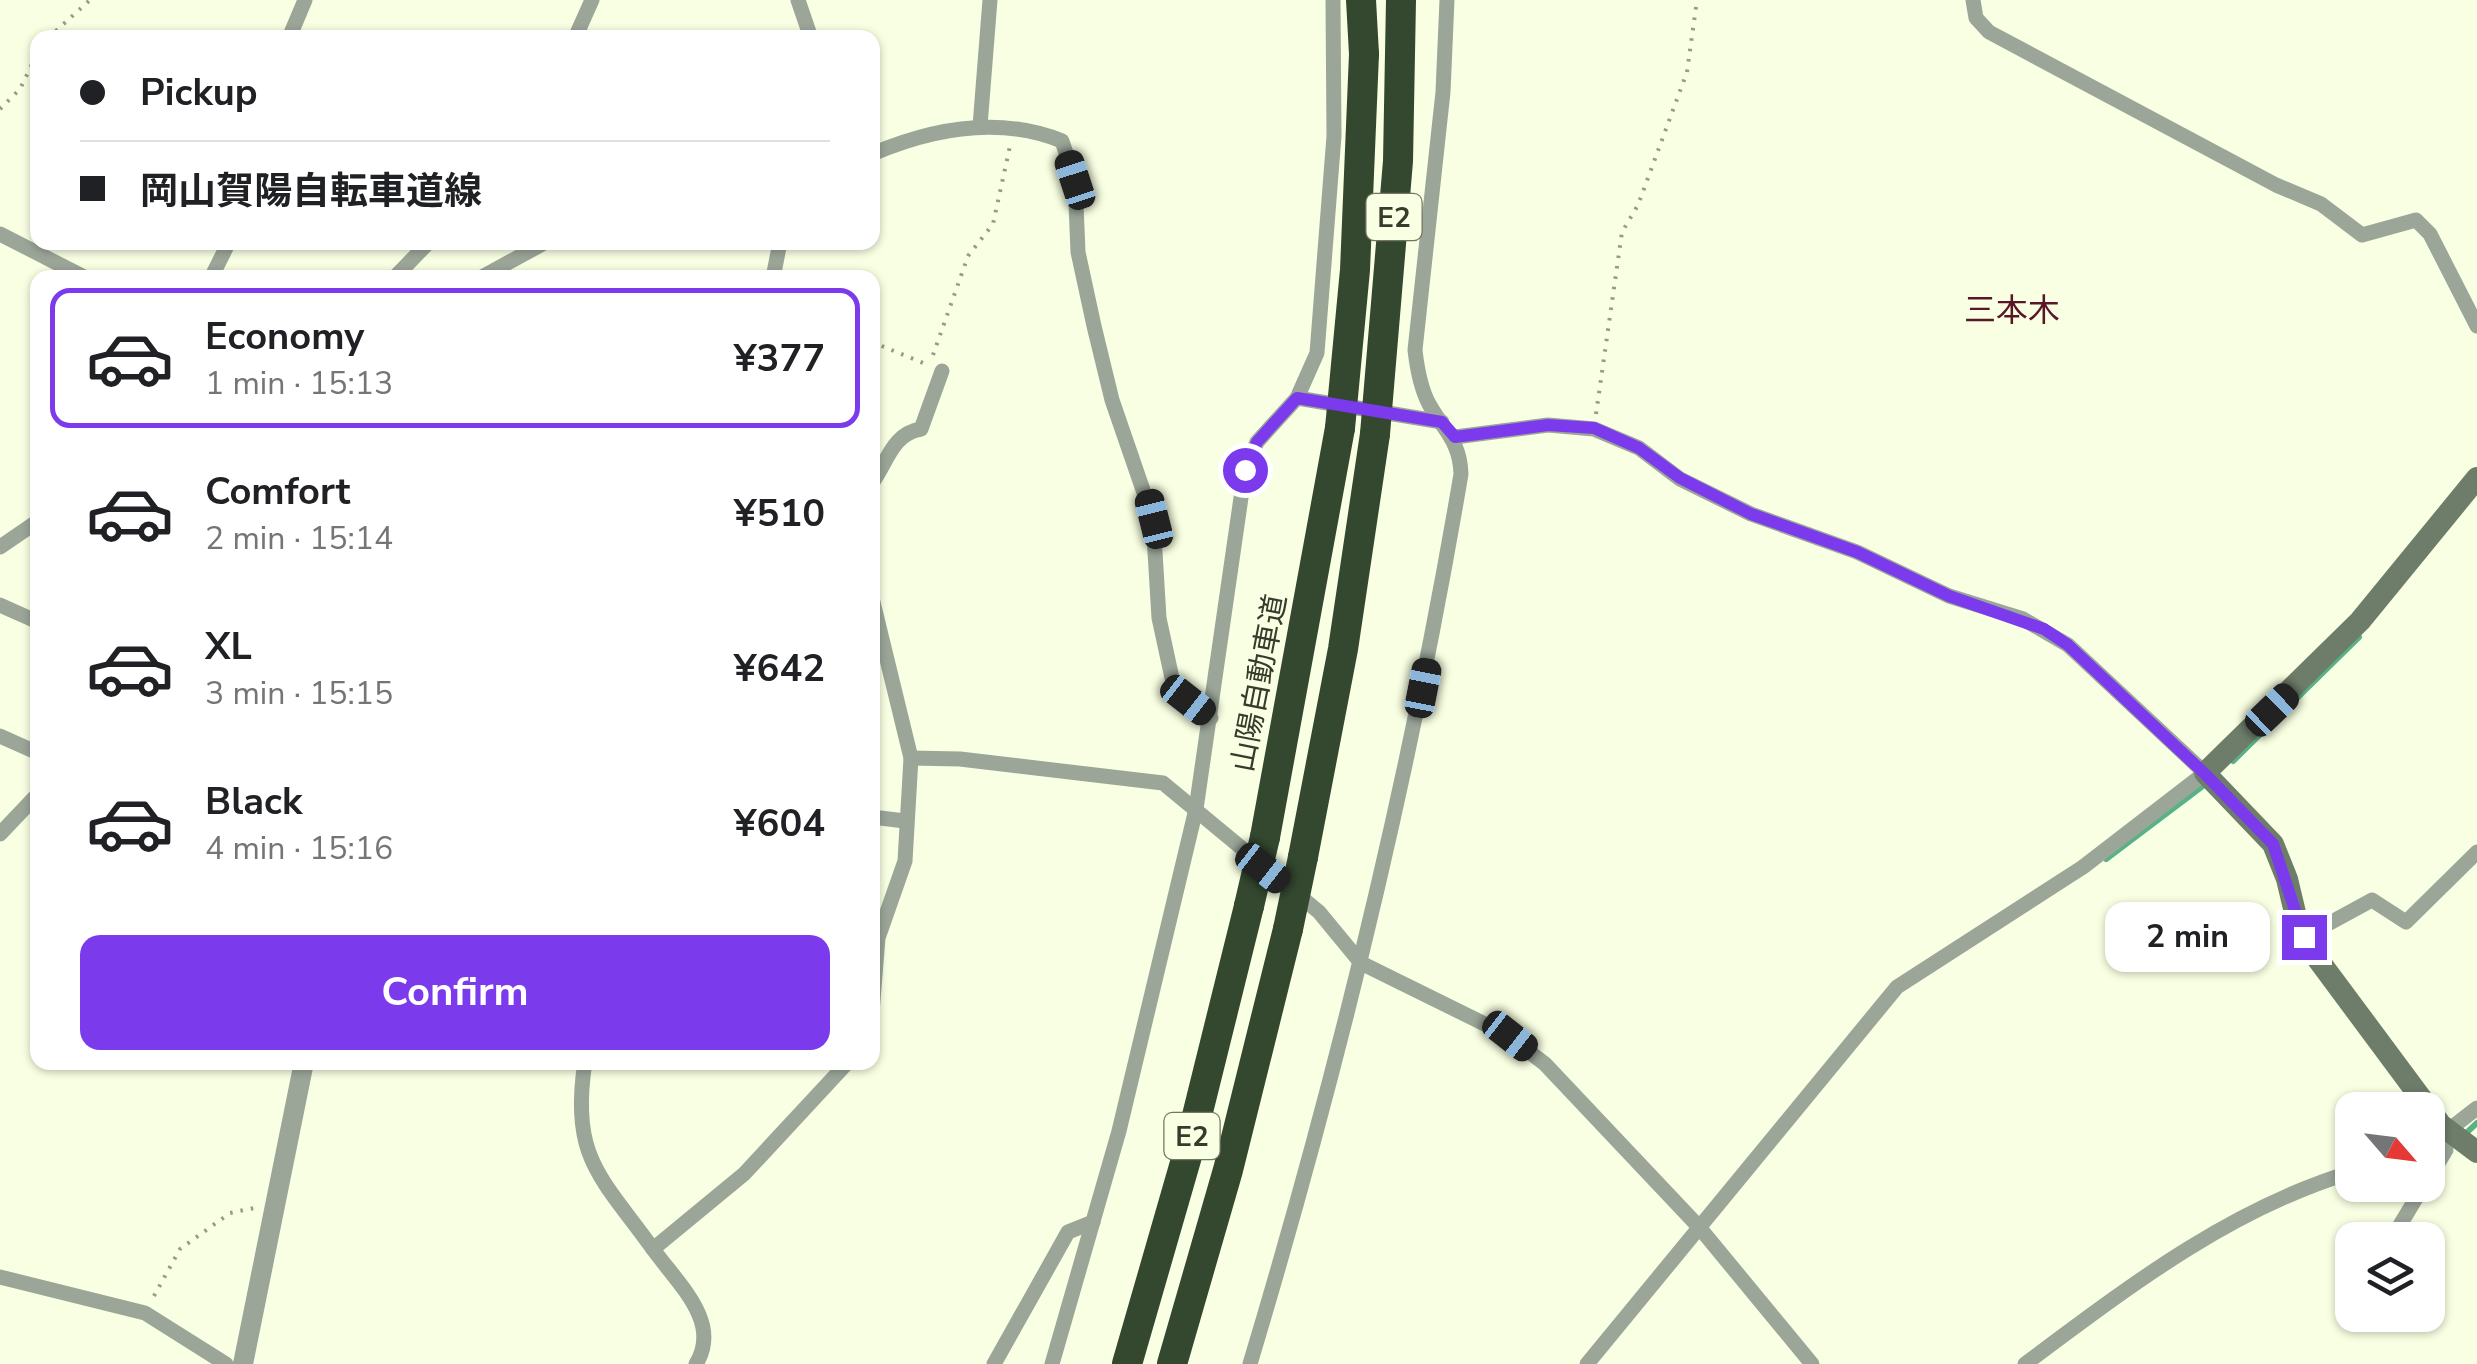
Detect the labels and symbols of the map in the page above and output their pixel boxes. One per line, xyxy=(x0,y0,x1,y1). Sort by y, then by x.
car xyxy=(1051,147,1099,213)
road number: E2 xyxy=(1366,194,1422,240)
district label: 三本木 xyxy=(1964,289,2060,332)
route start xyxy=(1223,448,1268,493)
car xyxy=(1132,486,1176,552)
street label: 山陽自動車道 xyxy=(1222,591,1297,775)
car xyxy=(1403,656,1443,720)
car xyxy=(1155,670,1221,730)
car xyxy=(2240,678,2304,742)
car xyxy=(1230,838,1296,898)
callout: 2 min xyxy=(2104,902,2269,972)
route end xyxy=(2282,915,2327,960)
car xyxy=(1477,1006,1543,1066)
north arrow xyxy=(2335,1092,2445,1202)
road number: E2 xyxy=(1164,1113,1220,1159)

